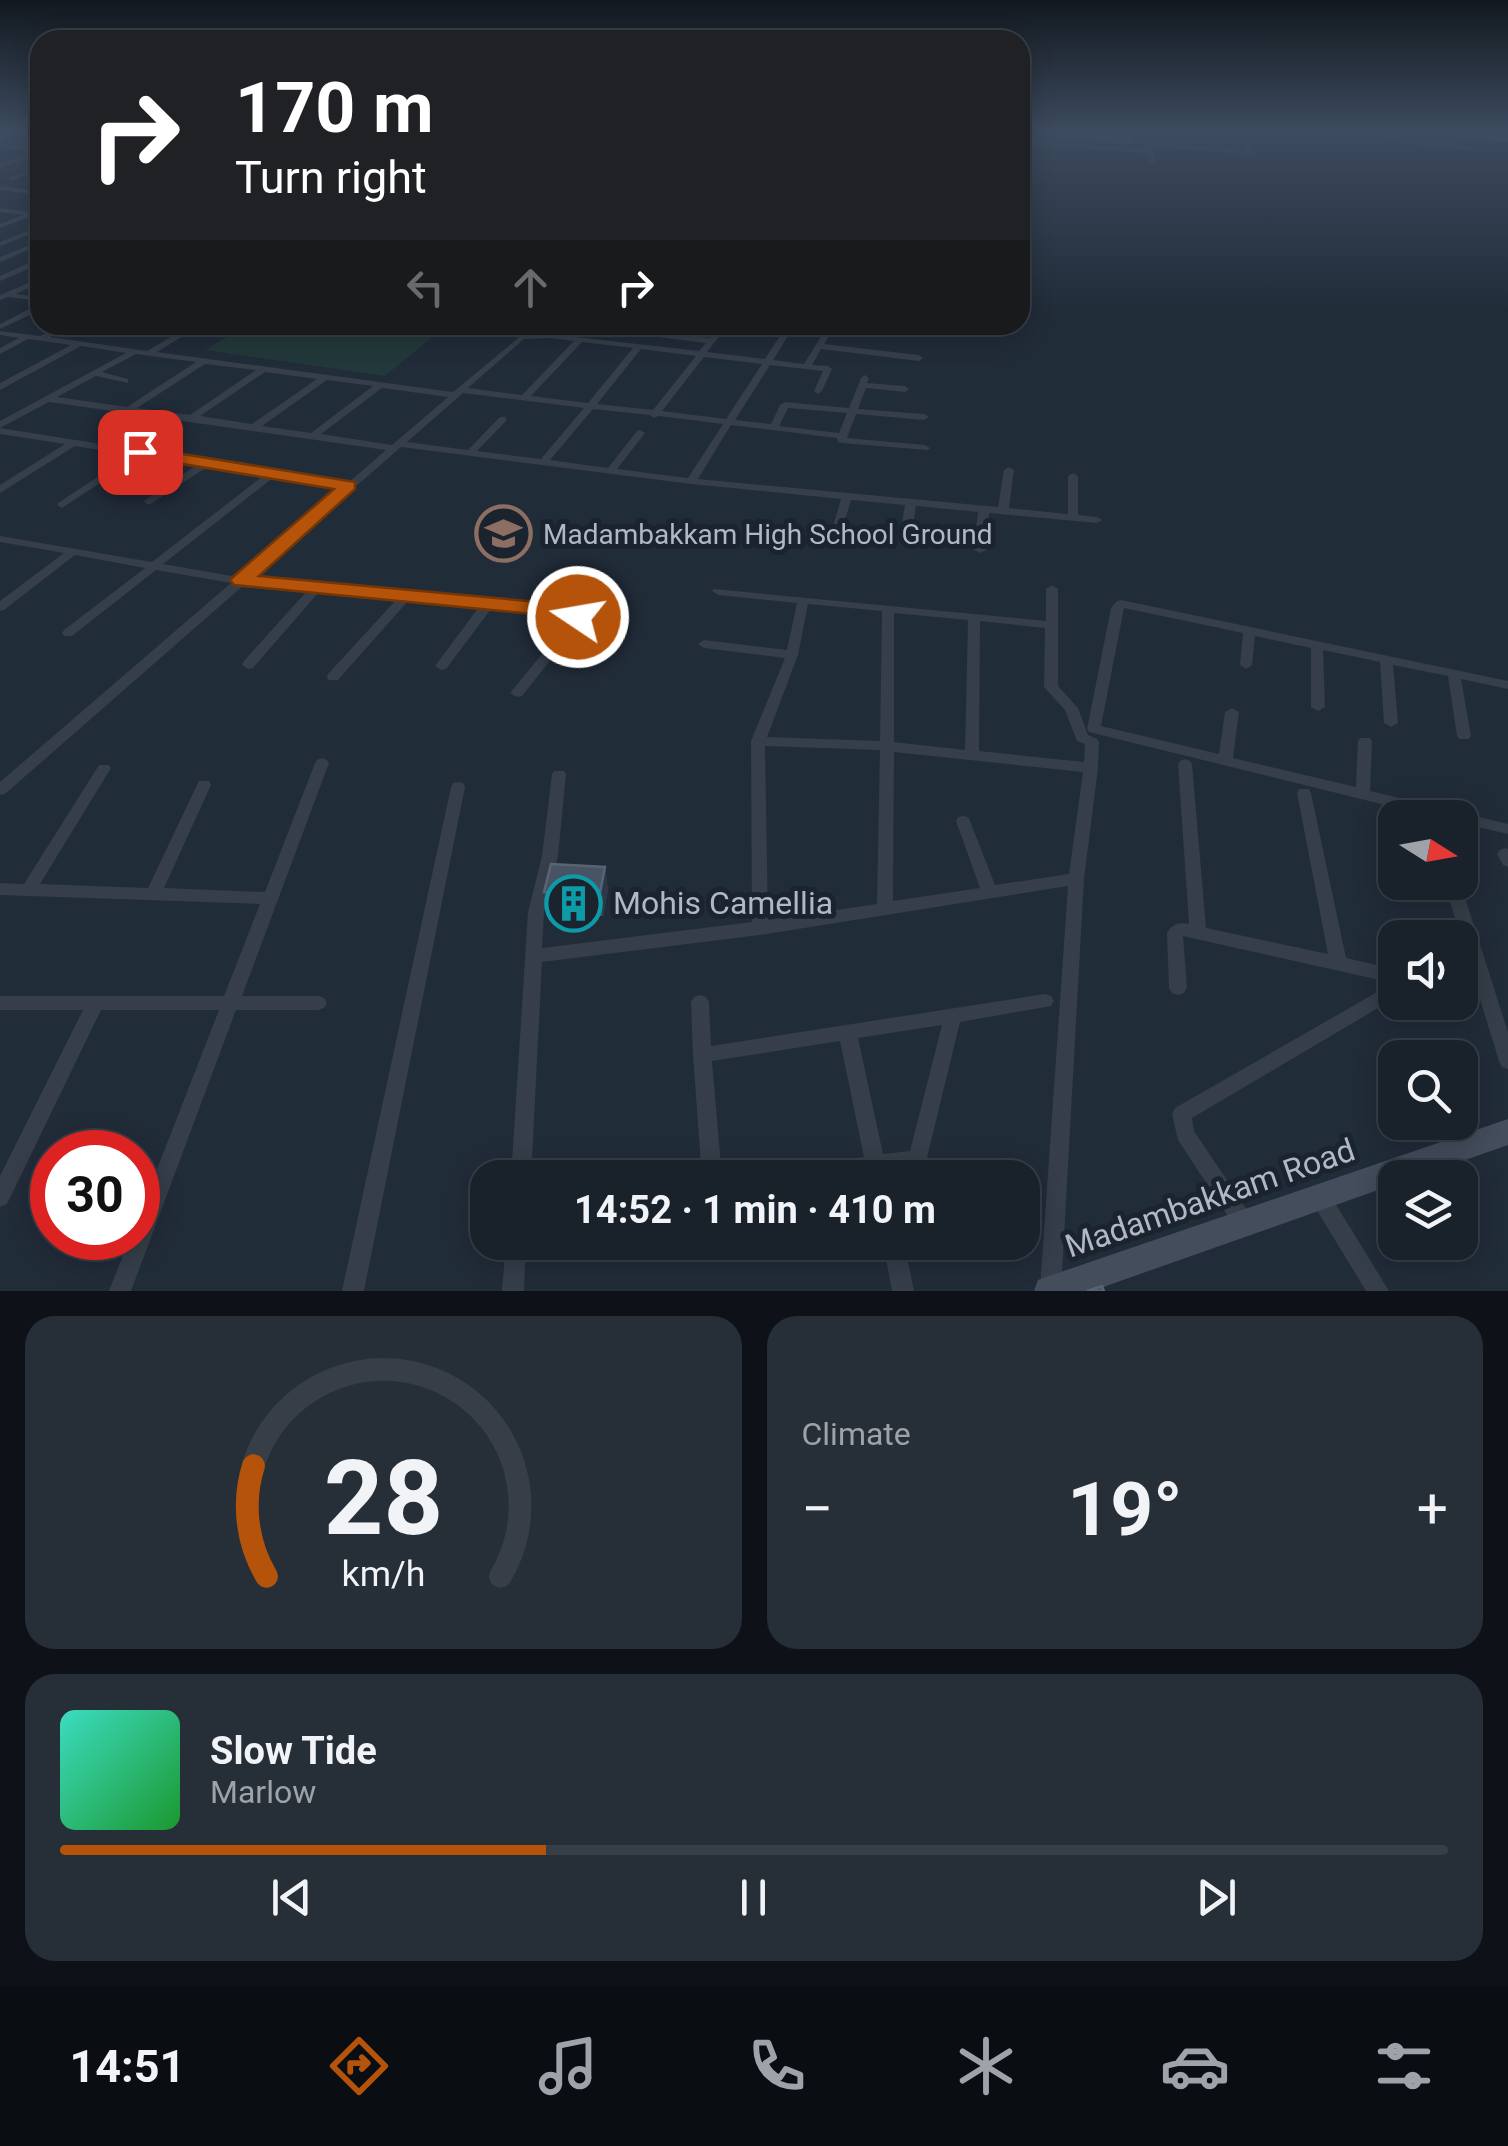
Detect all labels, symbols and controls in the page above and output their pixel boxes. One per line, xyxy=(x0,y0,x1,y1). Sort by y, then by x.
text: 170 m xyxy=(235,67,434,149)
icon: right xyxy=(70,70,200,200)
text: Turn right xyxy=(235,151,427,204)
icon: left xyxy=(398,260,453,315)
icon: ahead xyxy=(503,260,558,315)
icon: right xyxy=(608,260,663,315)
pin xyxy=(98,410,183,495)
icon: arrive xyxy=(113,425,168,480)
school or university icon: Madambakkam High School Ground xyxy=(474,504,534,564)
place label: Madambakkam High School Ground xyxy=(543,518,993,551)
position arrow xyxy=(526,565,630,669)
north arrow xyxy=(1378,800,1478,900)
map controls xyxy=(1378,800,1478,1260)
building icon: Mohis Camellia xyxy=(544,873,604,933)
place label: Mohis Camellia xyxy=(613,884,833,922)
button: sound xyxy=(1378,920,1478,1020)
button: search xyxy=(1378,1040,1478,1140)
speed limit sign: 30 xyxy=(30,1130,160,1260)
street label: Madambakkam Road xyxy=(1060,1131,1360,1265)
button: layers xyxy=(1378,1160,1478,1260)
text: 14:52 · 1 min · 410 m xyxy=(574,1188,936,1232)
text: Climate xyxy=(802,1415,911,1453)
text: 28 xyxy=(324,1438,443,1559)
text: 19° xyxy=(1067,1465,1183,1553)
text: − xyxy=(802,1477,833,1541)
text: + xyxy=(1417,1477,1448,1541)
text: km/h xyxy=(341,1553,425,1595)
text: Slow Tide xyxy=(210,1729,377,1773)
text: Marlow xyxy=(210,1773,316,1811)
icon: previous xyxy=(264,1870,319,1925)
icon: pause xyxy=(726,1870,781,1925)
icon: next xyxy=(1189,1870,1244,1925)
icon: directions xyxy=(324,2031,394,2101)
icon: music xyxy=(533,2031,603,2101)
icon: phone xyxy=(742,2031,812,2101)
icon: climate xyxy=(951,2031,1021,2101)
icon: car xyxy=(1160,2031,1230,2101)
icon: filters xyxy=(1369,2031,1439,2101)
text: 14:51 xyxy=(69,2040,185,2093)

